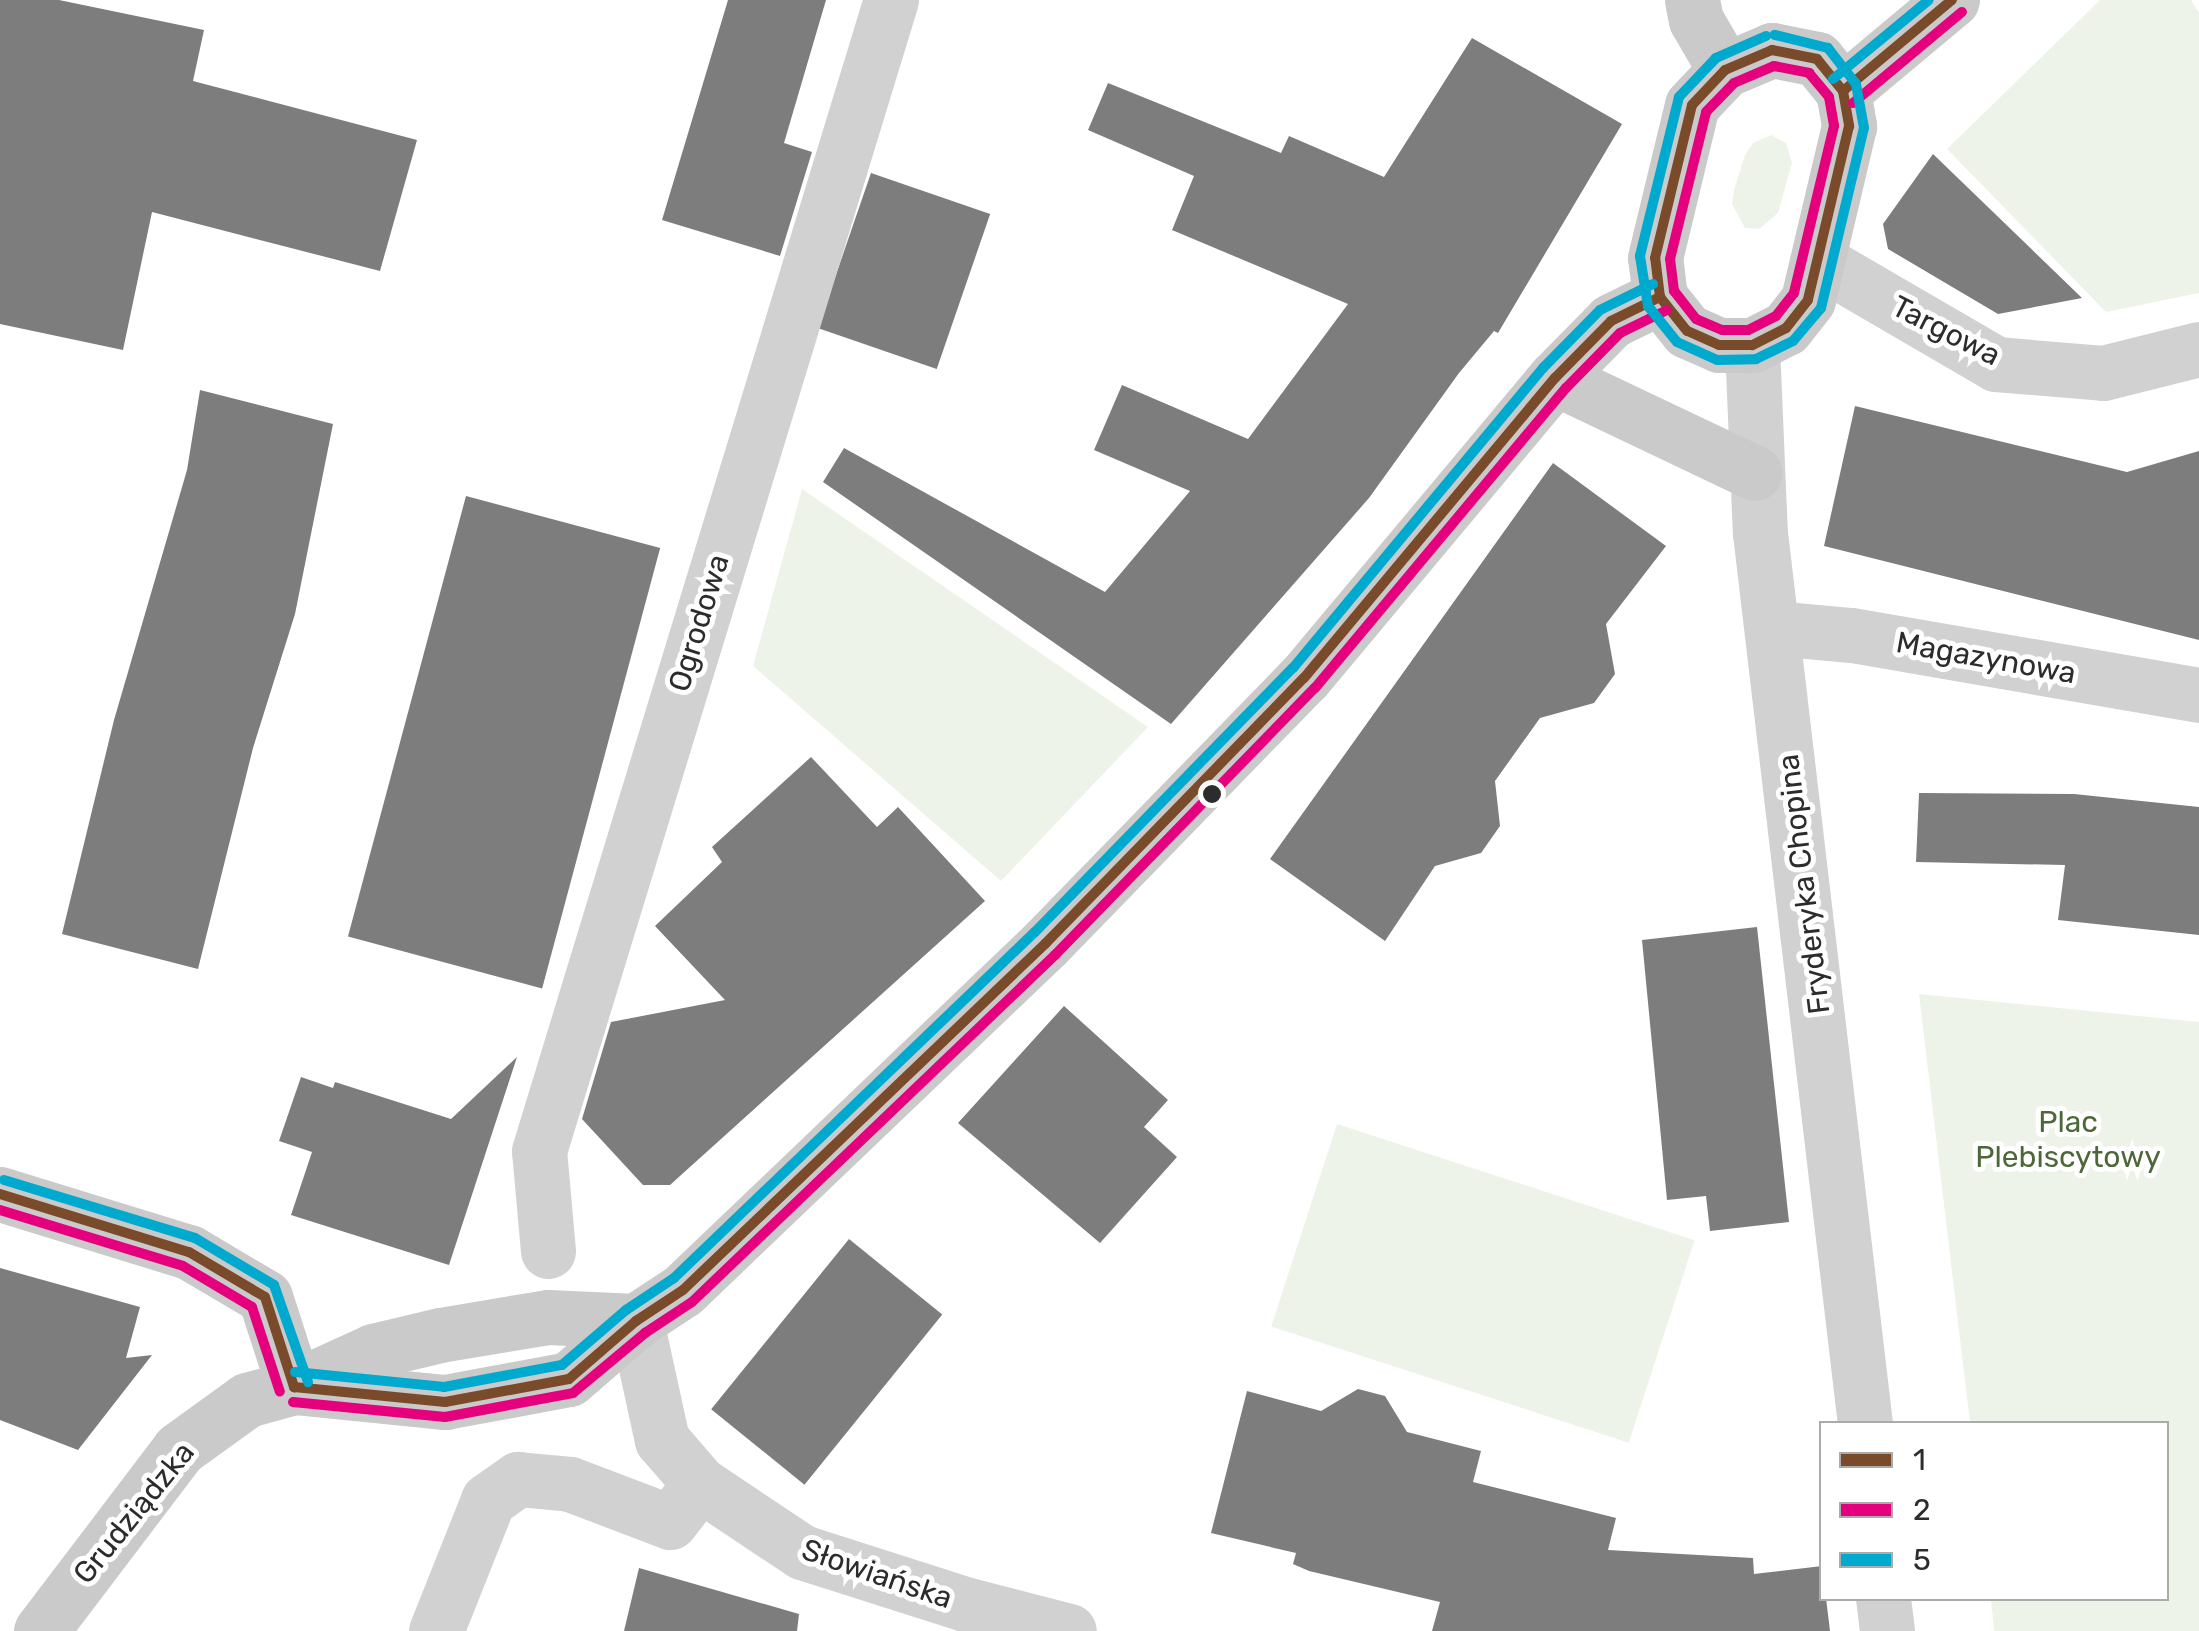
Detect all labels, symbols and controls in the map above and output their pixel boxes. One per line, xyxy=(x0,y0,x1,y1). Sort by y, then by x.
street label: Targowa xyxy=(1886,288,2006,374)
street label: Ogrodowa xyxy=(661,550,737,696)
street label: Magazynowa xyxy=(1893,624,2079,692)
street label: Fryderyka Chopina xyxy=(1770,752,1838,1016)
unlabelled marker xyxy=(1202,784,1222,804)
park label: Plac Plebiscytowy xyxy=(1975,1104,2161,1174)
legend xyxy=(1819,1421,2169,1601)
street label: Grudziądzka xyxy=(66,1435,202,1591)
text: 1 xyxy=(1913,1442,1926,1478)
text: 2 xyxy=(1913,1492,1931,1528)
street label: Słowiańska xyxy=(797,1531,957,1617)
text: 5 xyxy=(1913,1542,1931,1578)

